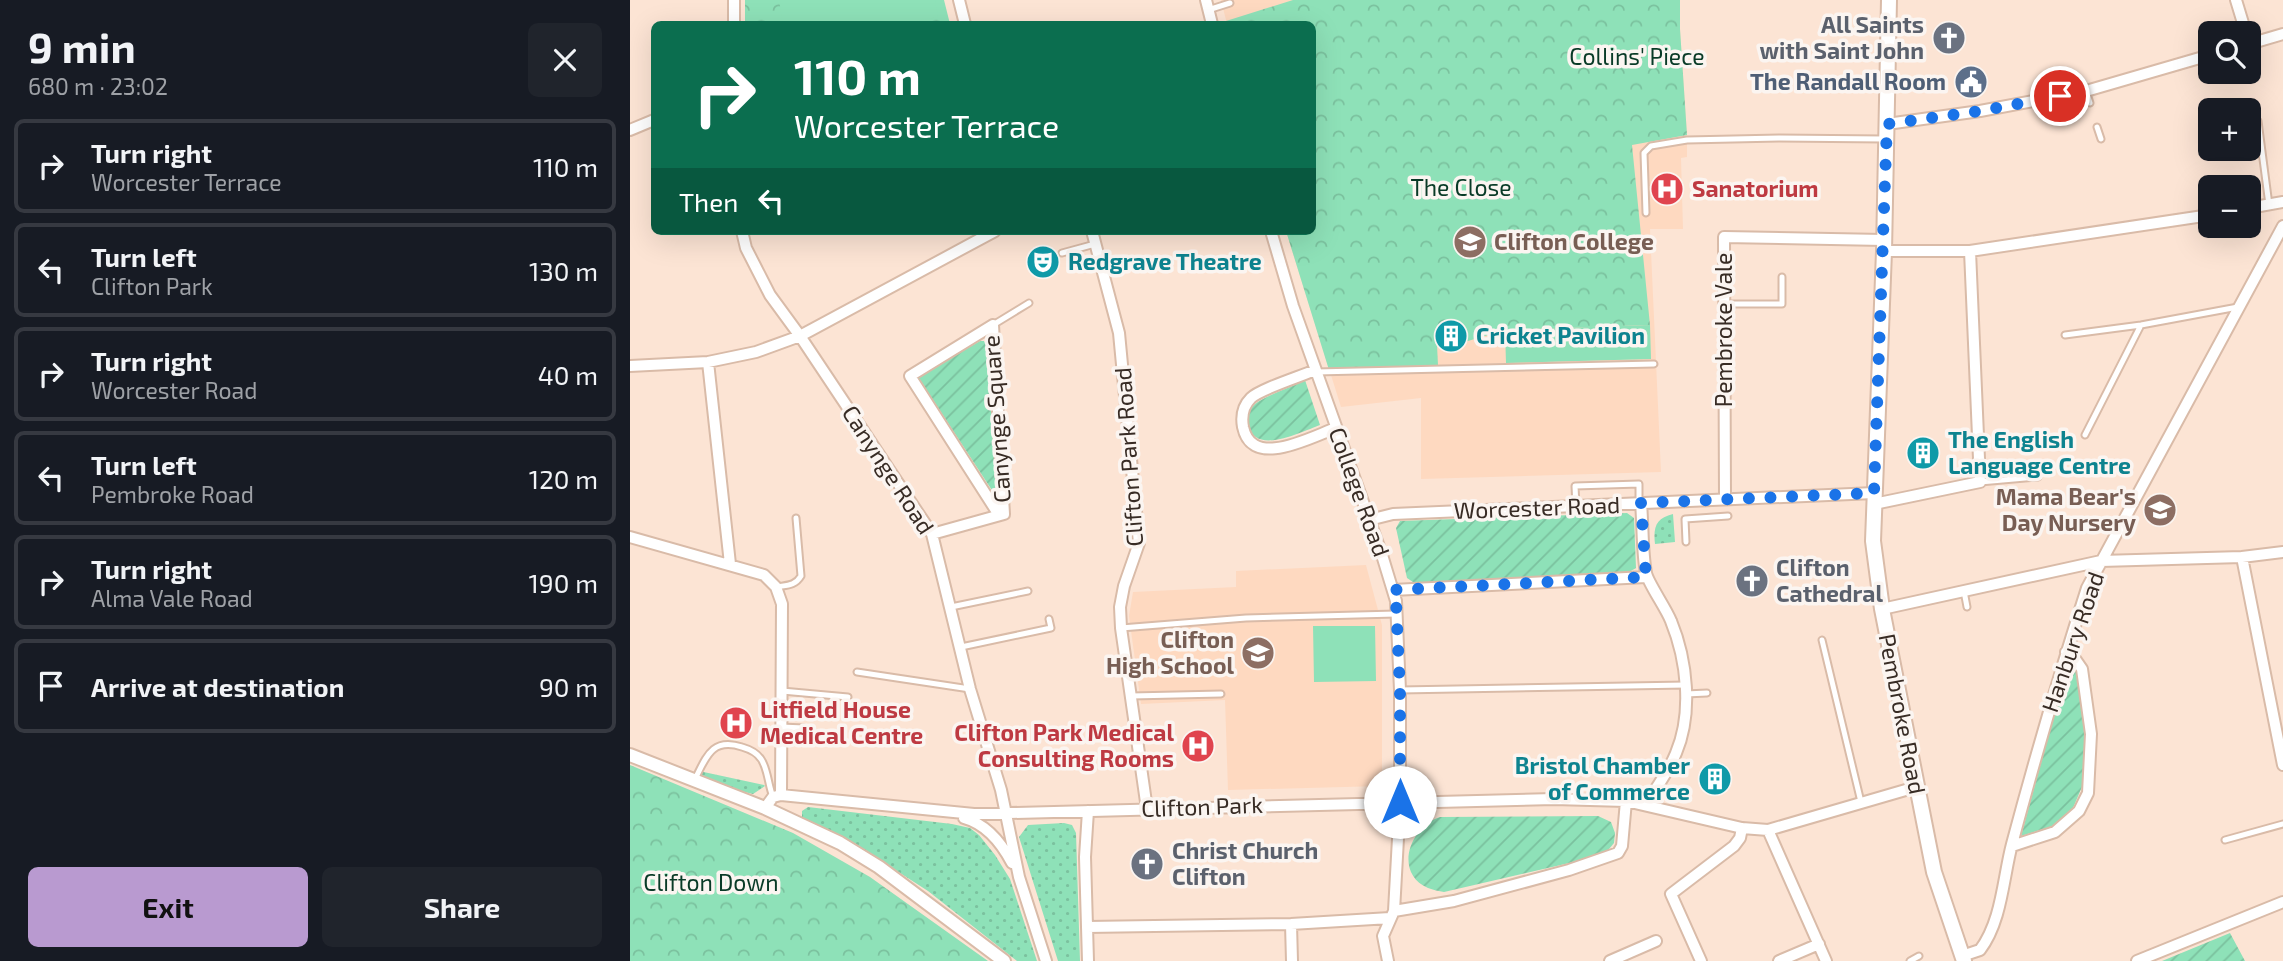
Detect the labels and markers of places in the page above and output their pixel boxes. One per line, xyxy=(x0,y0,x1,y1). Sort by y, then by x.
place label: All Saints with Saint John xyxy=(1759,10,1924,64)
church icon: All Saints with Saint John xyxy=(1930,19,1968,57)
public building icon: The Randall Room xyxy=(1952,63,1990,101)
pin xyxy=(2030,66,2090,126)
place label: The Randall Room xyxy=(1750,67,1946,95)
hospital icon: Sanatorium xyxy=(1648,170,1686,208)
place label: Sanatorium xyxy=(1692,174,1819,202)
school or university icon: Clifton College xyxy=(1451,223,1489,261)
place label: Clifton College xyxy=(1494,227,1654,255)
theatre icon: Redgrave Theatre xyxy=(1024,243,1062,281)
place label: Redgrave Theatre xyxy=(1068,247,1262,275)
building icon: Cricket Pavilion xyxy=(1432,317,1470,355)
place label: Cricket Pavilion xyxy=(1476,321,1645,349)
place label: The English Language Centre xyxy=(1948,425,2131,479)
building icon: The English Language Centre xyxy=(1904,434,1942,472)
place label: Mama Bear's Day Nursery xyxy=(1996,482,2136,536)
school or university icon: Mama Bear's Day Nursery xyxy=(2141,491,2179,529)
place label: Clifton Cathedral xyxy=(1776,553,1883,607)
church icon: Clifton Cathedral xyxy=(1733,562,1771,600)
place label: Clifton High School xyxy=(1106,625,1234,679)
school or university icon: Clifton High School xyxy=(1239,634,1277,672)
place label: Litfield House Medical Centre xyxy=(760,695,923,749)
hospital icon: Litfield House Medical Centre xyxy=(717,704,755,742)
place label: Clifton Park Medical Consulting Rooms xyxy=(954,718,1174,772)
hospital icon: Clifton Park Medical Consulting Rooms xyxy=(1179,727,1217,765)
place label: Bristol Chamber of Commerce xyxy=(1515,751,1690,805)
building icon: Bristol Chamber of Commerce xyxy=(1696,760,1734,798)
place label: Christ Church Clifton xyxy=(1172,836,1318,890)
church icon: Christ Church Clifton xyxy=(1128,845,1166,883)

